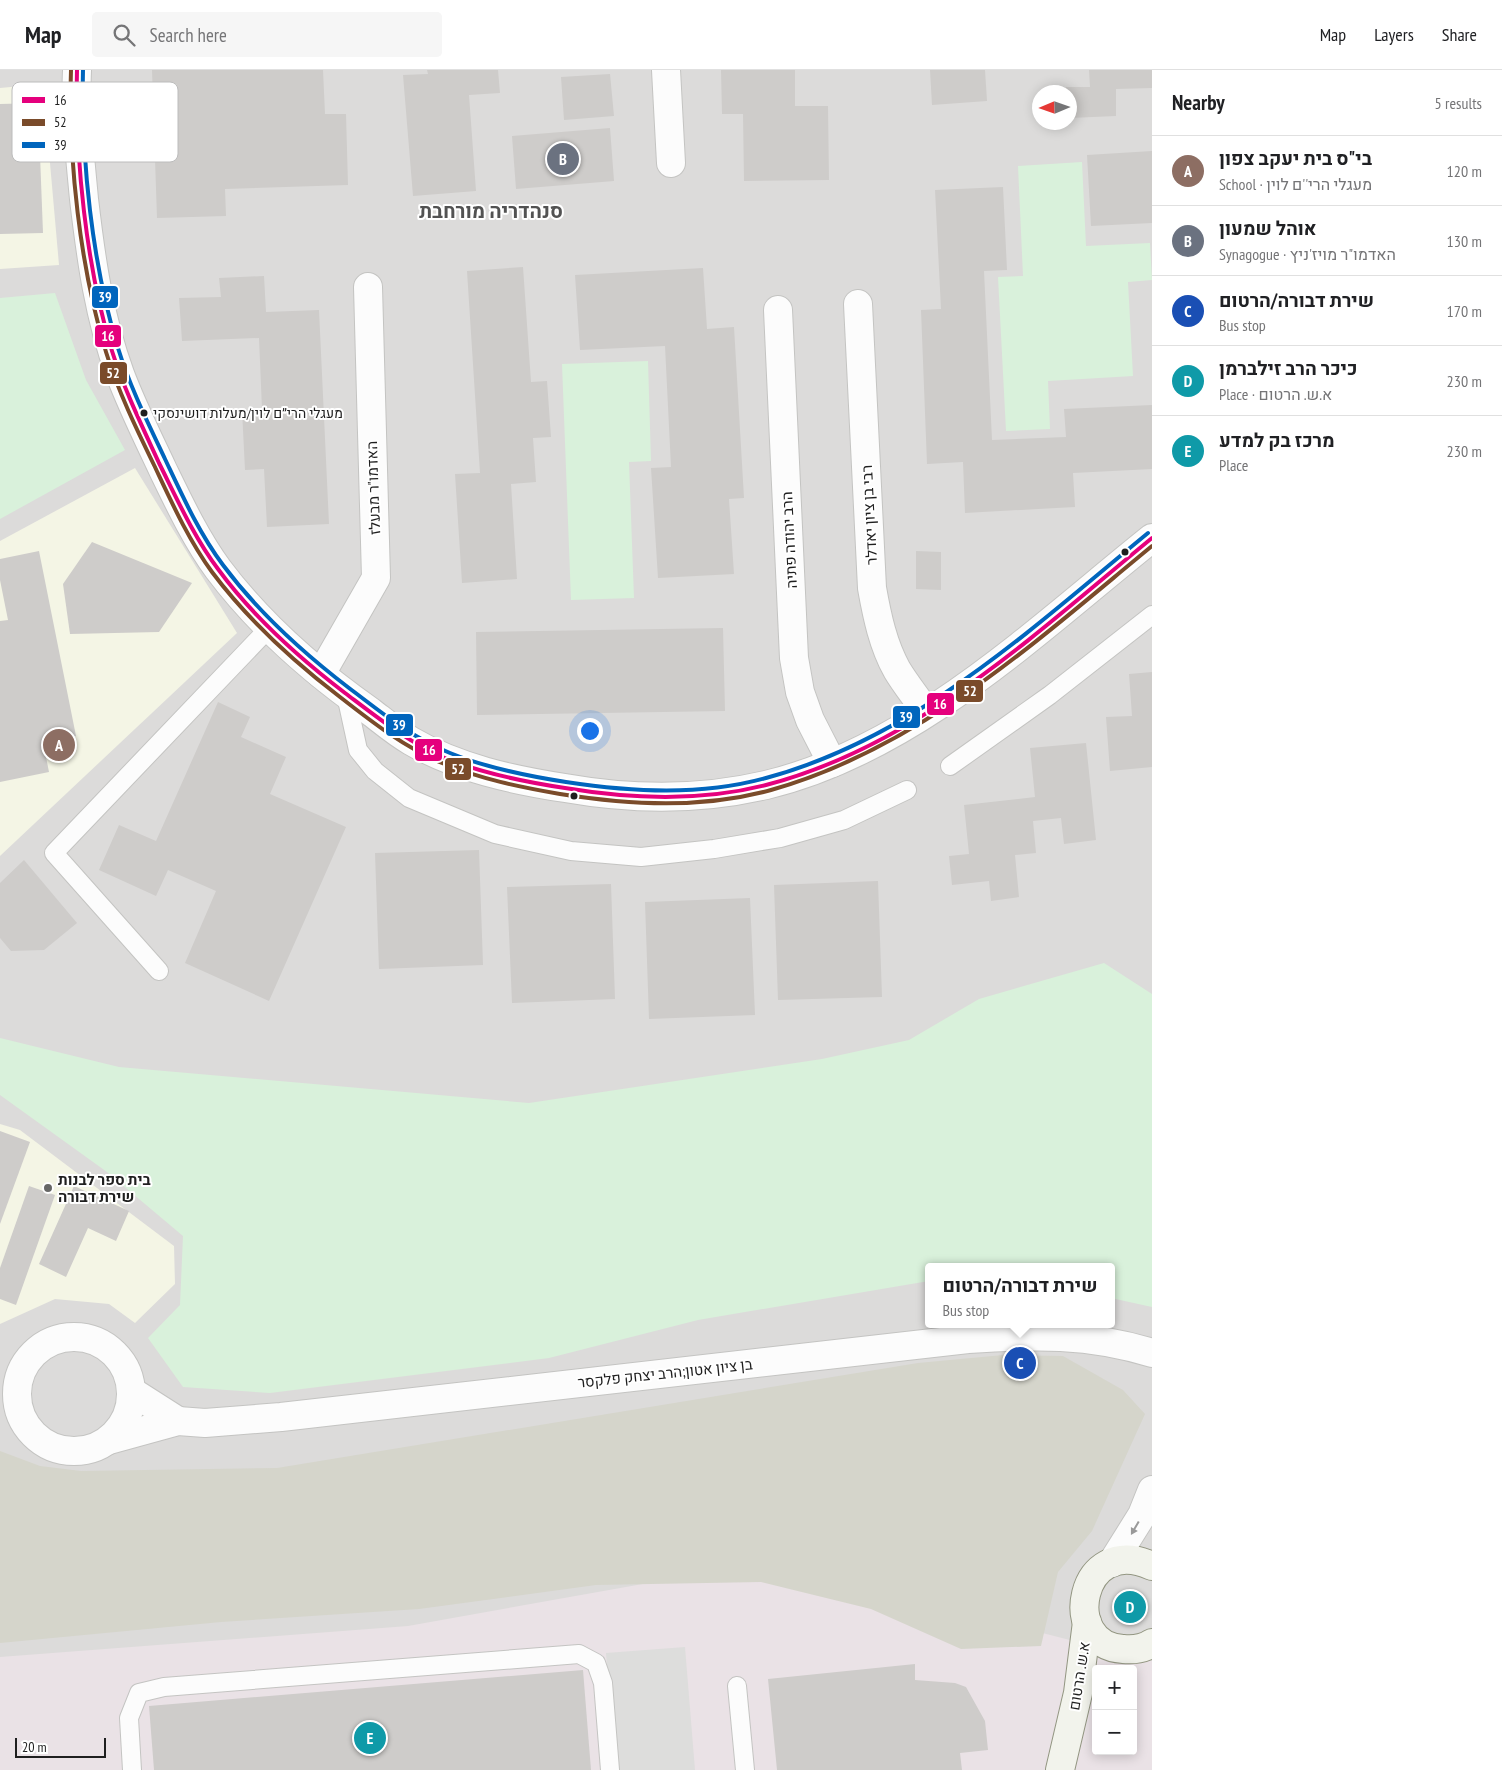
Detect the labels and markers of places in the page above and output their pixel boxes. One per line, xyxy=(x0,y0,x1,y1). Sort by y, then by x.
pin: B xyxy=(547,140,579,178)
place label: מעגלי הרי״ם לוין/מעלות דושינסקי xyxy=(153,404,343,422)
marker: מעגלי הרי״ם לוין/מעלות דושינסקי xyxy=(139,408,149,418)
unlabelled marker xyxy=(1120,547,1130,557)
pin: A xyxy=(43,726,75,764)
unlabelled marker xyxy=(569,791,579,801)
place label: בית ספר לבנות שירת דבורה xyxy=(58,1170,151,1206)
marker: בית ספר לבנות שירת דבורה xyxy=(42,1182,54,1194)
pin: C xyxy=(1004,1344,1036,1382)
pin: D xyxy=(1114,1588,1146,1626)
pin: E xyxy=(354,1719,386,1757)

